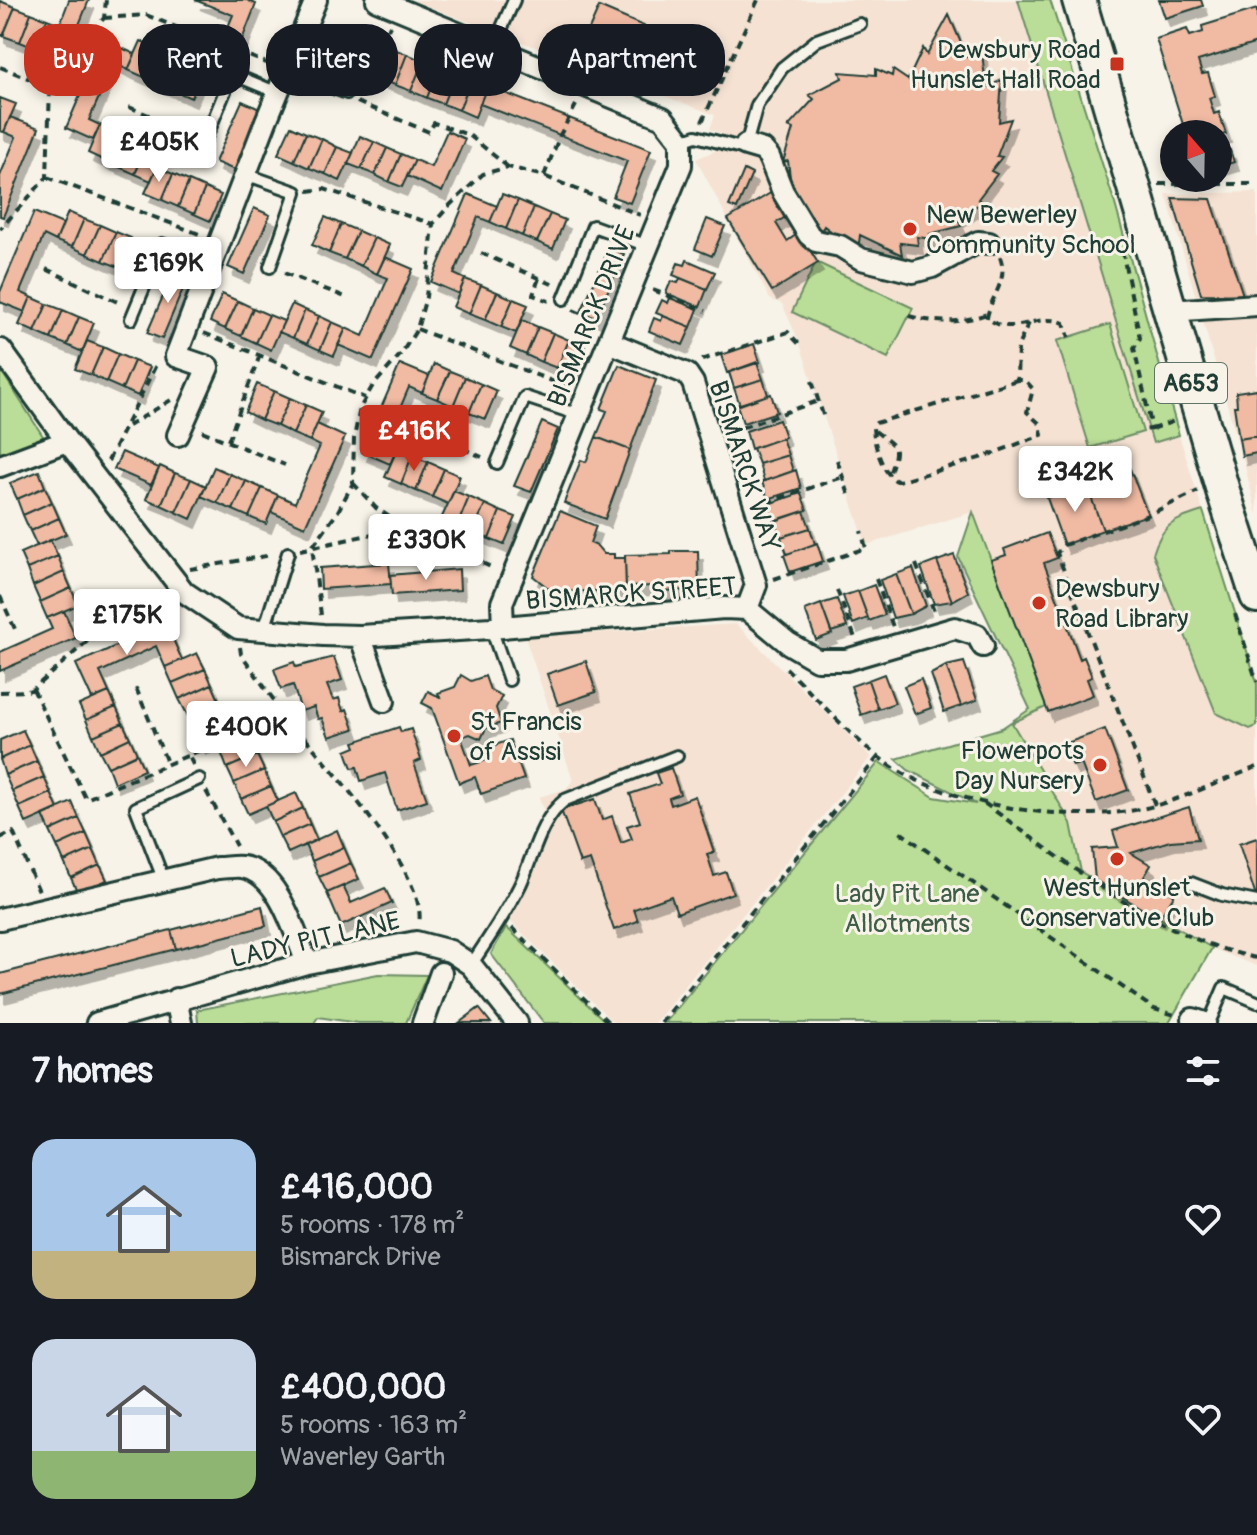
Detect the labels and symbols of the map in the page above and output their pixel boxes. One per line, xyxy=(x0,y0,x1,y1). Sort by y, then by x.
place label: Dewsbury Road Hunslet Hall Road xyxy=(910,34,1101,96)
marker: Dewsbury Road Hunslet Hall Road xyxy=(1108,55,1126,73)
pin: £405K xyxy=(103,116,215,184)
north arrow xyxy=(1160,120,1232,192)
place label: New Bewerley Community School xyxy=(926,199,1136,261)
marker: New Bewerley Community School xyxy=(901,220,919,238)
street label: BISMARCK DRIVE xyxy=(541,221,643,412)
pin: £169K xyxy=(112,237,224,305)
road number: A653 xyxy=(1155,363,1227,403)
street label: BISMARCK WAY xyxy=(701,377,787,556)
pin: £416K xyxy=(358,405,470,473)
pin: £342K xyxy=(1019,446,1131,514)
pin: £330K xyxy=(370,514,482,582)
street label: BISMARCK STREET xyxy=(525,571,738,617)
place label: Dewsbury Road Library xyxy=(1055,573,1188,635)
pin: £175K xyxy=(71,589,183,657)
marker: Dewsbury Road Library xyxy=(1030,594,1048,612)
pin: £400K xyxy=(190,701,302,769)
place label: St Francis of Assisi xyxy=(470,706,582,768)
marker: St Francis of Assisi xyxy=(445,727,463,745)
place label: Flowerpots Day Nursery xyxy=(954,735,1084,797)
marker: Flowerpots Day Nursery xyxy=(1091,756,1109,774)
marker: West Hunslet Conservative Club xyxy=(1108,850,1126,868)
place label: West Hunslet Conservative Club xyxy=(1020,872,1214,934)
park label: Lady Pit Lane Allotments xyxy=(835,878,980,940)
street label: LADY PIT LANE xyxy=(227,905,403,975)

